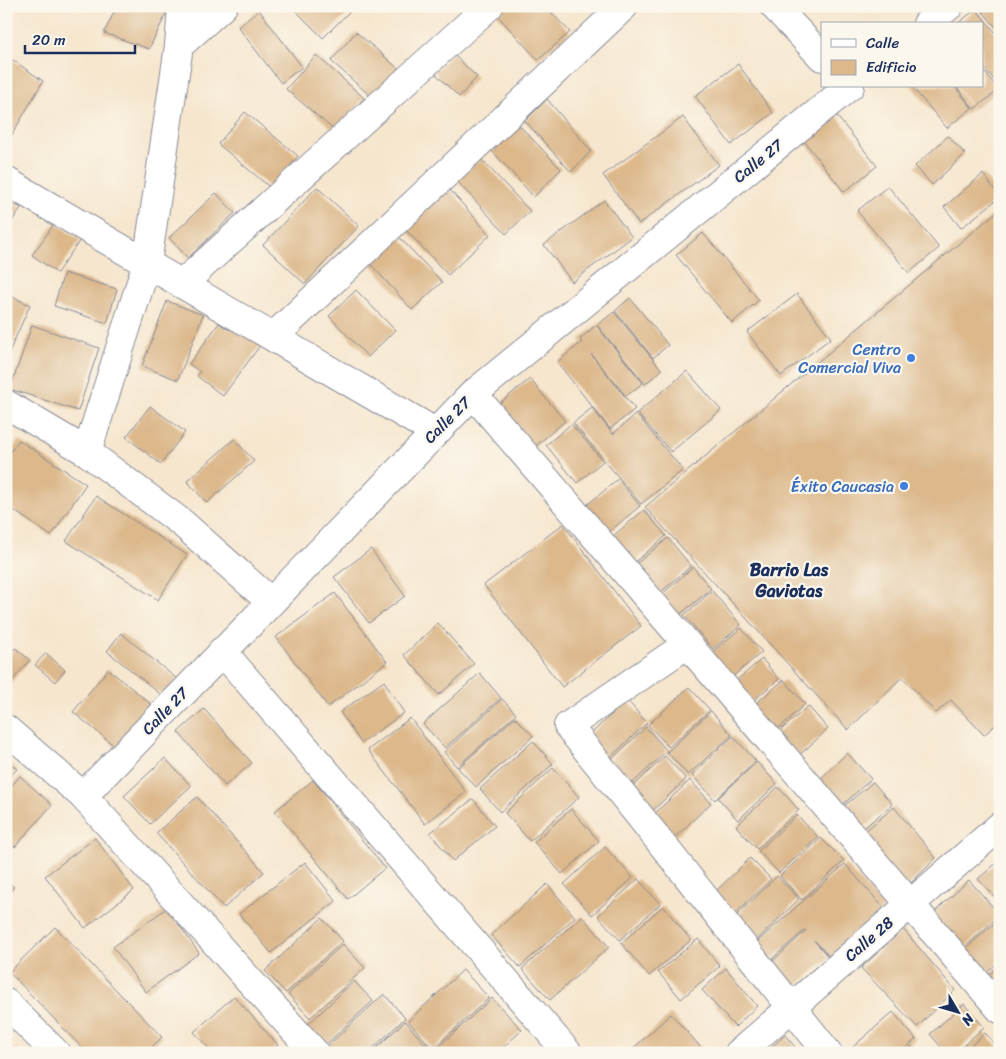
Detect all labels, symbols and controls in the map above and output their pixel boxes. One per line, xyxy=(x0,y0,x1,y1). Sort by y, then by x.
scale bar xyxy=(25,22,135,54)
legend xyxy=(821,22,984,88)
text: 20 m xyxy=(32,27,66,53)
text: Calle xyxy=(866,30,899,56)
text: Edificio xyxy=(866,54,917,80)
street label: Calle 27 xyxy=(726,131,790,190)
place label: Centro Comercial Viva xyxy=(798,335,901,382)
marker: Centro Comercial Viva xyxy=(905,352,917,364)
street label: Calle 27 xyxy=(416,389,478,451)
place label: Éxito Caucasia xyxy=(791,472,894,501)
marker: Éxito Caucasia xyxy=(898,480,910,492)
district label: Barrio Las Gaviotas xyxy=(750,554,829,607)
street label: Calle 27 xyxy=(134,679,196,742)
street label: Calle 28 xyxy=(837,909,901,969)
north arrow xyxy=(934,986,984,1036)
text: N xyxy=(955,1007,981,1031)

